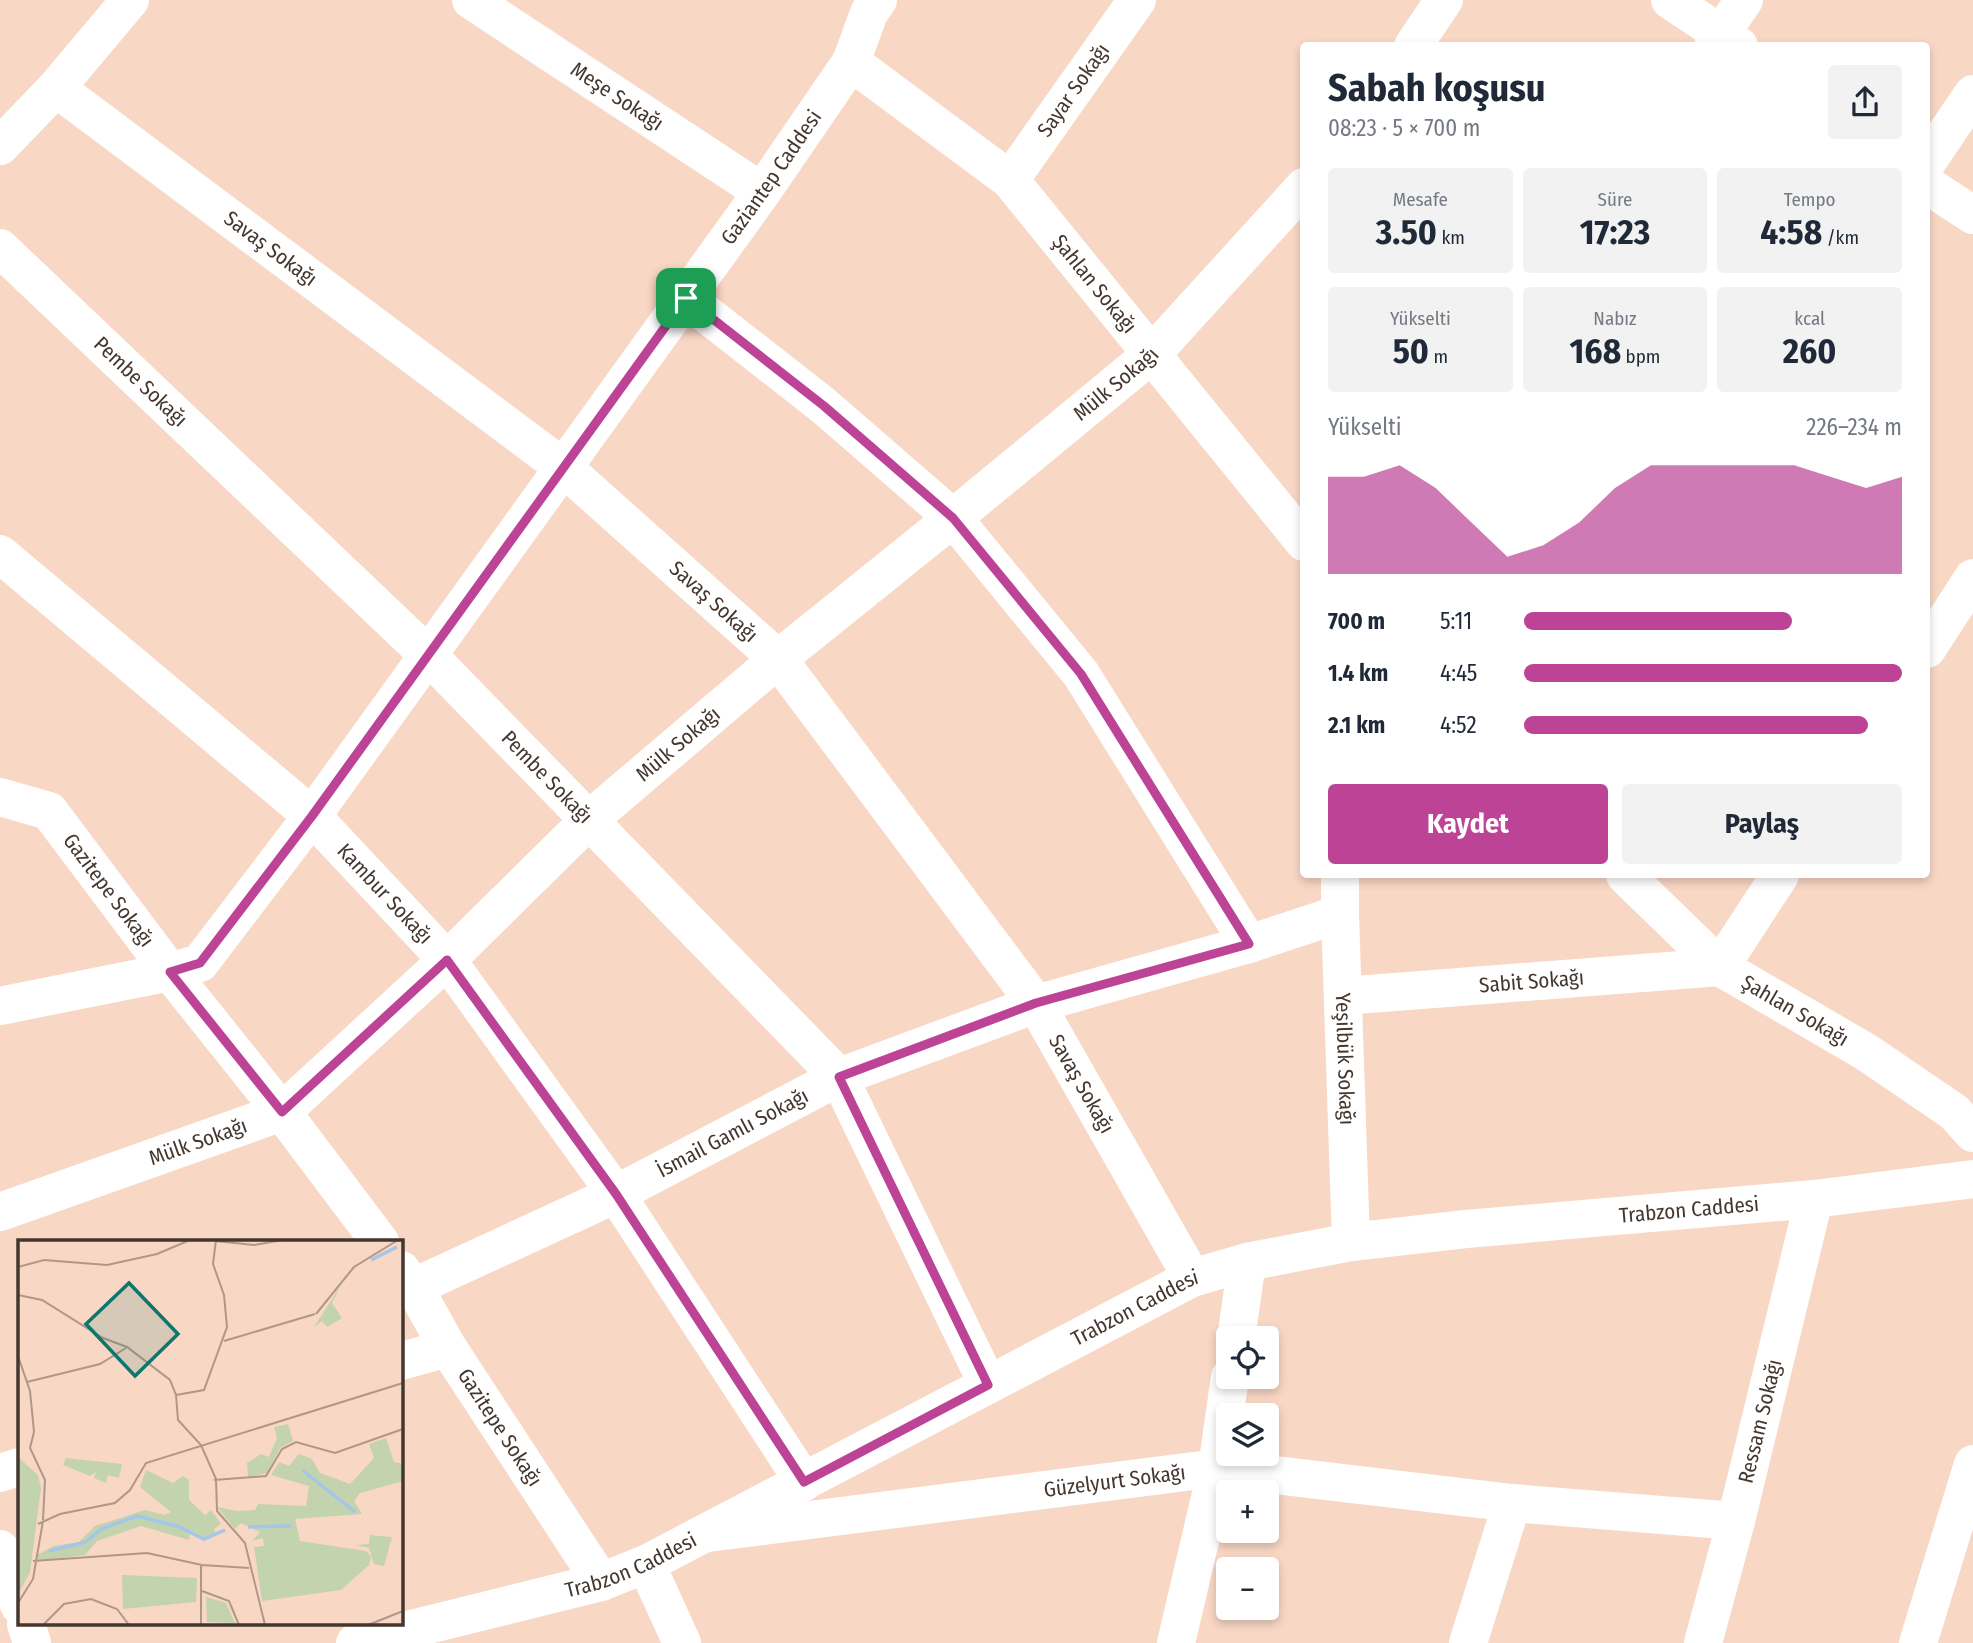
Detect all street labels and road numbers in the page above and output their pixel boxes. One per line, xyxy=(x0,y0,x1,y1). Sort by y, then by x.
street label: Sayar Sokağı xyxy=(1032,38,1115,142)
street label: Meşe Sokağı xyxy=(566,56,668,136)
street label: Gaziantep Caddesi xyxy=(715,105,827,250)
street label: Savaş Sokağı xyxy=(219,205,322,292)
street label: Şahlan Sokağı xyxy=(1047,229,1142,339)
street label: Pembe Sokağı xyxy=(88,331,193,432)
street label: Mülk Sokağı xyxy=(1068,342,1165,426)
street label: Savaş Sokağı xyxy=(664,555,763,648)
street label: Mülk Sokağı xyxy=(631,701,725,787)
street label: Pembe Sokağı xyxy=(496,725,598,829)
street label: Gazitepe Sokağı xyxy=(57,828,160,952)
street label: Kambur Sokağı xyxy=(332,838,438,949)
street label: Sabit Sokağı xyxy=(1478,965,1585,999)
street label: Şahlan Sokağı xyxy=(1737,969,1853,1052)
street label: Yeşilbük Sokağı xyxy=(1330,992,1360,1126)
street label: Savaş Sokağı xyxy=(1043,1030,1120,1138)
street label: İsmail Gamlı Sokağı xyxy=(652,1082,813,1183)
street label: Mülk Sokağı xyxy=(145,1112,251,1171)
street label: Trabzon Caddesi xyxy=(1618,1191,1760,1229)
street label: Trabzon Caddesi xyxy=(1067,1264,1201,1352)
street label: Ressam Sokağı xyxy=(1733,1357,1788,1486)
street label: Gazitepe Sokağı xyxy=(452,1363,548,1491)
street label: Güzelyurt Sokağı xyxy=(1042,1459,1187,1503)
street label: Trabzon Caddesi xyxy=(562,1527,701,1603)

